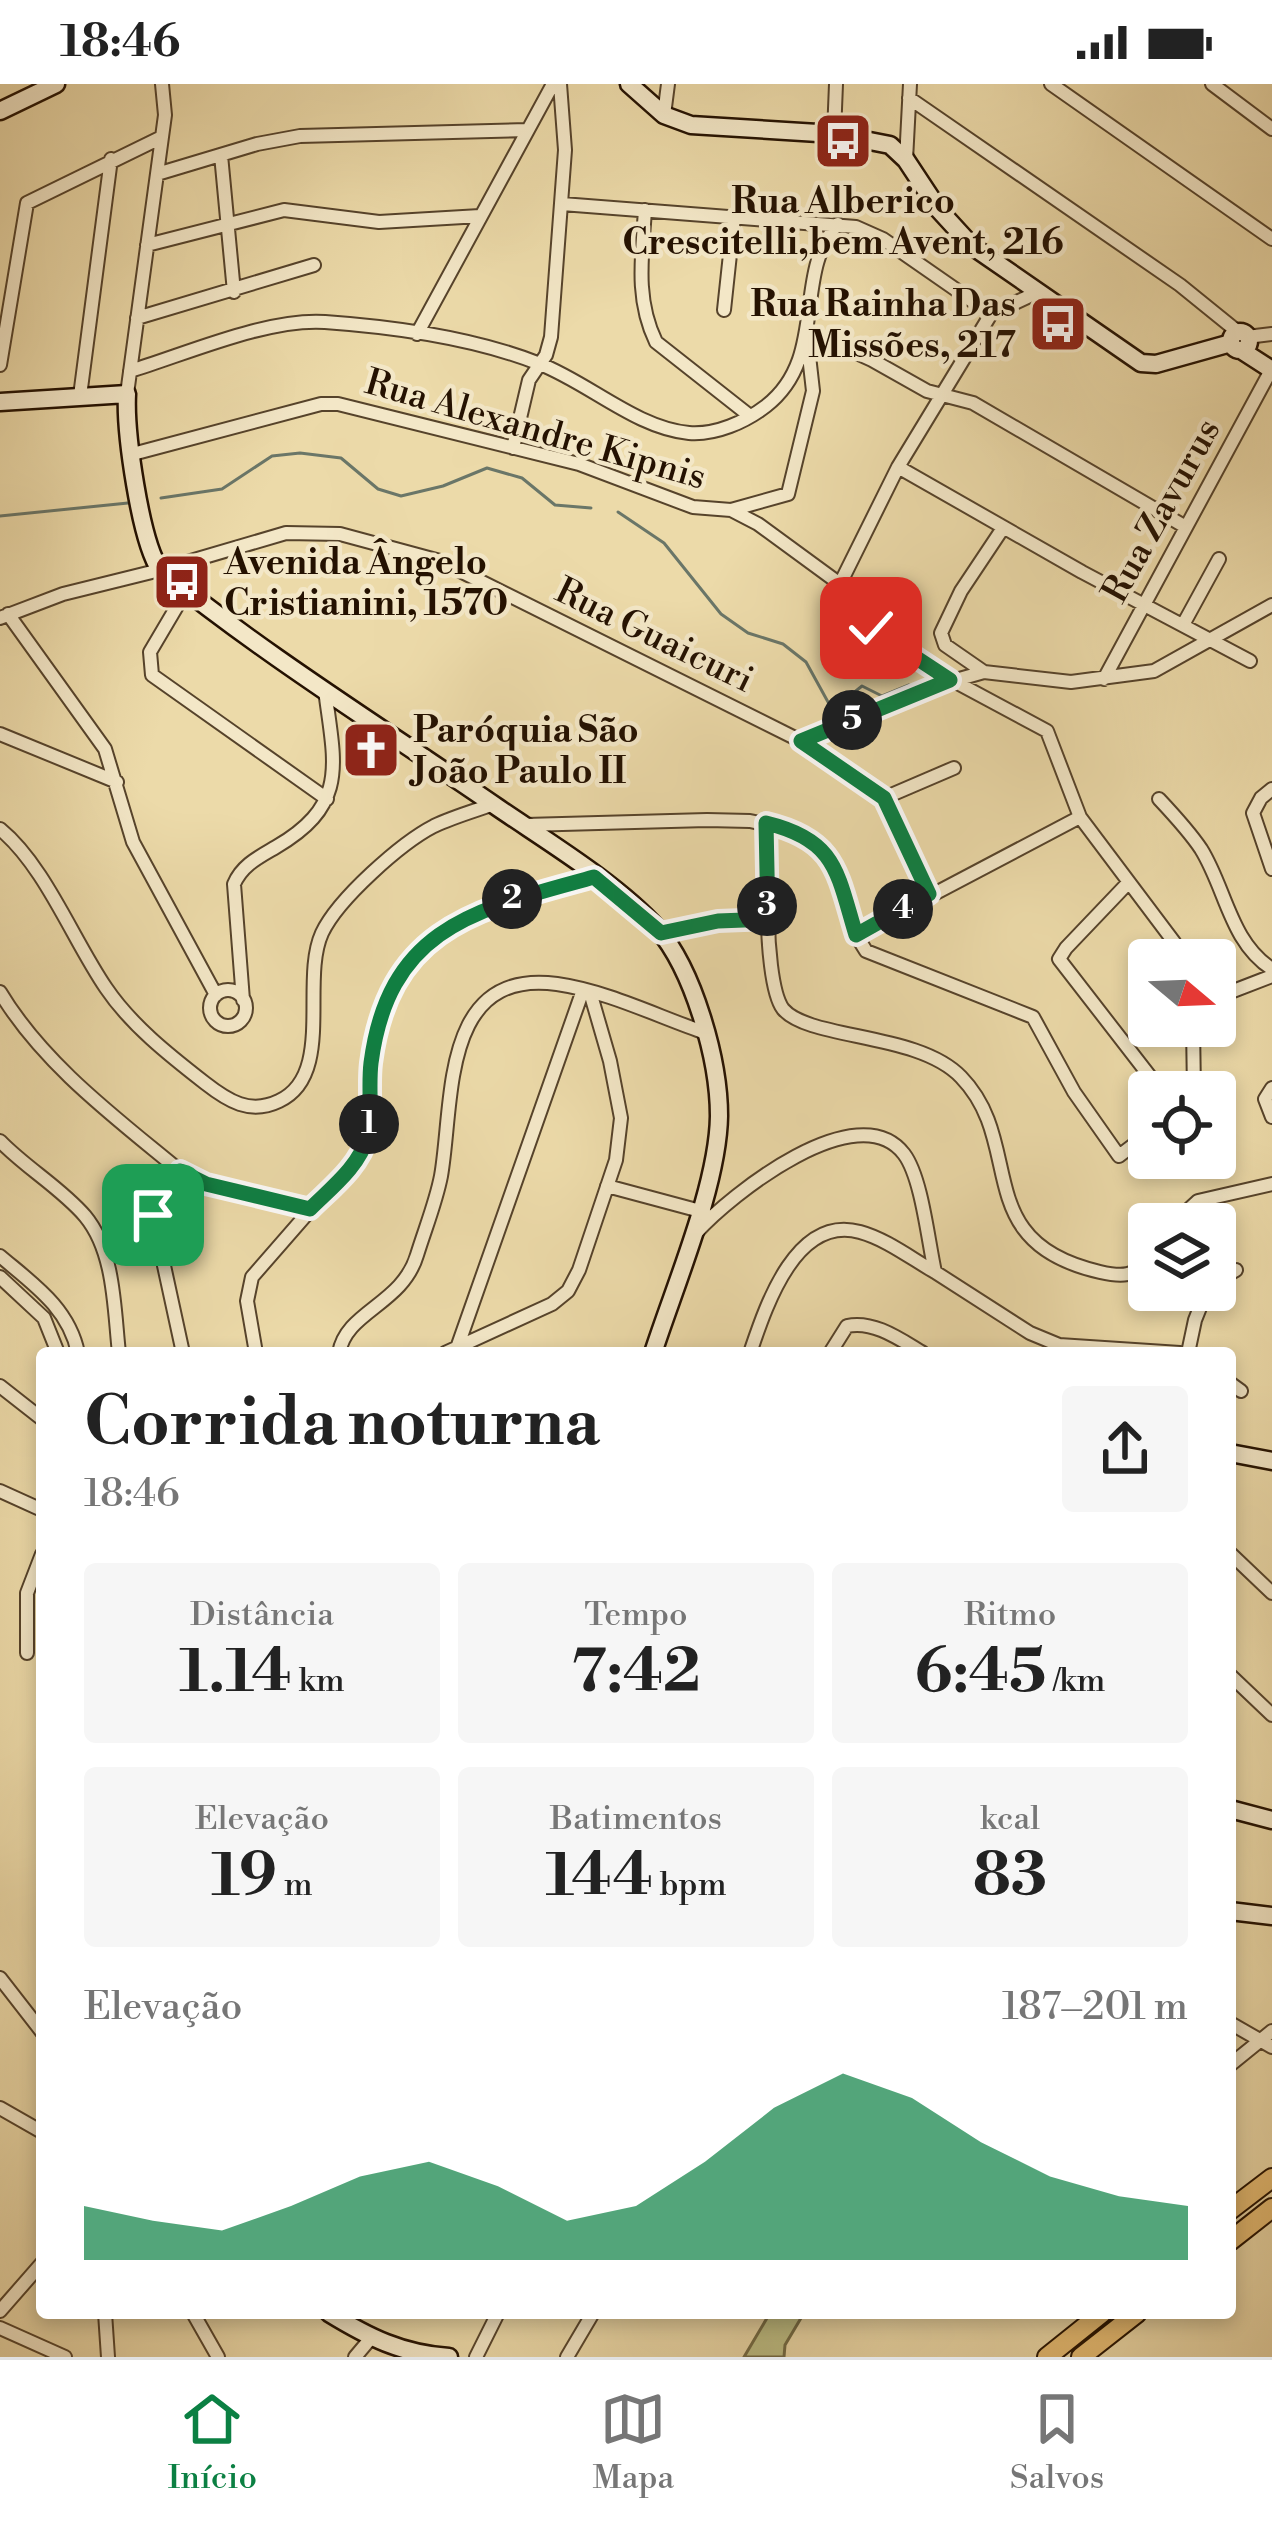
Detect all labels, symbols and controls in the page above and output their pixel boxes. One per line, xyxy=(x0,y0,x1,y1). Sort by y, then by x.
text: 18:46 xyxy=(60,14,180,71)
bus stop icon: Rua Alberico Crescitelli,bem Avent, 216 xyxy=(812,110,874,172)
place label: Rua Alberico Crescitelli,bem Avent, 216 xyxy=(622,180,1064,266)
place label: Rua Rainha Das Missões, 217 xyxy=(750,283,1016,369)
bus stop icon: Rua Rainha Das Missões, 217 xyxy=(1027,293,1089,355)
street label: Rua Alexandre Kipnis xyxy=(360,360,711,501)
street label: Rua Zavurus xyxy=(1093,411,1231,611)
place label: Avenida Ângelo Cristianini, 1570 xyxy=(223,538,508,627)
bus stop icon: Avenida Ângelo Cristianini, 1570 xyxy=(151,551,213,613)
street label: Rua Guaicuri xyxy=(547,569,760,704)
pin xyxy=(820,577,922,679)
icon: check xyxy=(838,595,904,661)
pin: 5 xyxy=(822,690,882,750)
text: 5 xyxy=(842,699,862,740)
place label: Paróquia São João Paulo II xyxy=(408,709,639,795)
church icon: Paróquia São João Paulo II xyxy=(340,719,402,781)
pin: 2 xyxy=(482,869,542,929)
pin: 3 xyxy=(737,876,797,936)
text: 2 xyxy=(502,878,522,919)
pin: 4 xyxy=(873,879,933,939)
text: 3 xyxy=(757,885,777,926)
text: 4 xyxy=(892,888,914,929)
north arrow xyxy=(1128,939,1236,1047)
map controls xyxy=(1128,939,1236,1311)
button: locate xyxy=(1128,1071,1236,1179)
pin: 1 xyxy=(339,1094,399,1154)
text: 1 xyxy=(361,1103,377,1144)
pin xyxy=(102,1164,204,1266)
icon: arrive xyxy=(120,1182,186,1248)
button: layers xyxy=(1128,1203,1236,1311)
text: Corrida noturna xyxy=(84,1383,600,1466)
button: share xyxy=(1062,1386,1188,1512)
text: 18:46 xyxy=(84,1470,180,1519)
text: Distância xyxy=(190,1595,334,1636)
text: Tempo xyxy=(584,1595,688,1636)
text: Ritmo xyxy=(964,1595,1056,1636)
text: 1.14 xyxy=(179,1636,292,1711)
text: 7:42 xyxy=(571,1636,701,1711)
text: 6:45 xyxy=(915,1636,1046,1711)
text: km xyxy=(292,1661,345,1702)
text: /km xyxy=(1046,1661,1105,1702)
text: Elevação xyxy=(195,1799,329,1840)
text: Batimentos xyxy=(550,1799,722,1840)
text: kcal xyxy=(980,1799,1040,1840)
text: 19 xyxy=(211,1840,277,1915)
text: 144 xyxy=(545,1840,653,1915)
text: 83 xyxy=(973,1840,1047,1915)
text: m xyxy=(277,1865,313,1906)
text: bpm xyxy=(653,1865,727,1906)
text: Elevação xyxy=(84,1983,242,2032)
text: 187–201 m xyxy=(1002,1983,1188,2032)
tab: Início xyxy=(168,2386,257,2499)
tab: Mapa xyxy=(593,2386,674,2499)
tab: Salvos xyxy=(1010,2386,1104,2499)

